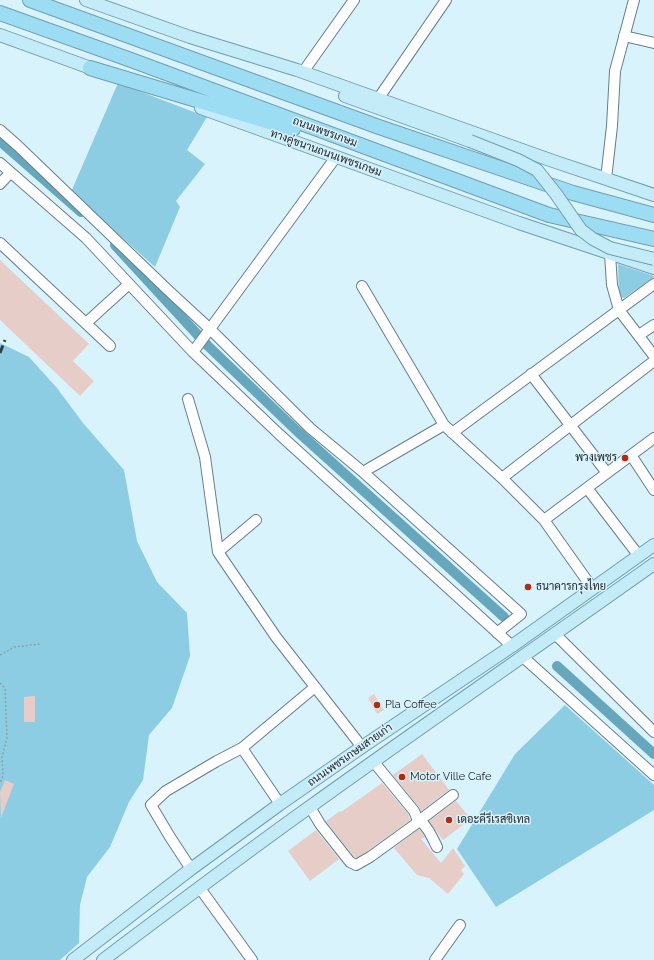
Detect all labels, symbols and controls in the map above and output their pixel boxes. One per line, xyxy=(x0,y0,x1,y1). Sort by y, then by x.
street label: ถนนเพชรเกษม xyxy=(291,114,359,150)
street label: ทางคู่ขนานถนนเพชรเกษม xyxy=(268,127,384,179)
place label: พวงเพชร xyxy=(575,451,617,465)
marker: พวงเพชร xyxy=(620,453,630,463)
place label: ธนาคารกรุงไทย xyxy=(536,580,606,594)
marker: ธนาคารกรุงไทย xyxy=(523,582,533,592)
place label: Pla Coffee xyxy=(385,698,437,712)
marker: Pla Coffee xyxy=(372,700,382,710)
street label: ถนนเพชรเกษมสายเก่า xyxy=(305,721,395,789)
place label: Motor Ville Cafe xyxy=(410,770,491,784)
marker: Motor Ville Cafe xyxy=(397,772,407,782)
place label: เดอะคีรีเรสซิเทล xyxy=(457,813,530,827)
marker: เดอะคีรีเรสซิเทล xyxy=(444,815,454,825)

